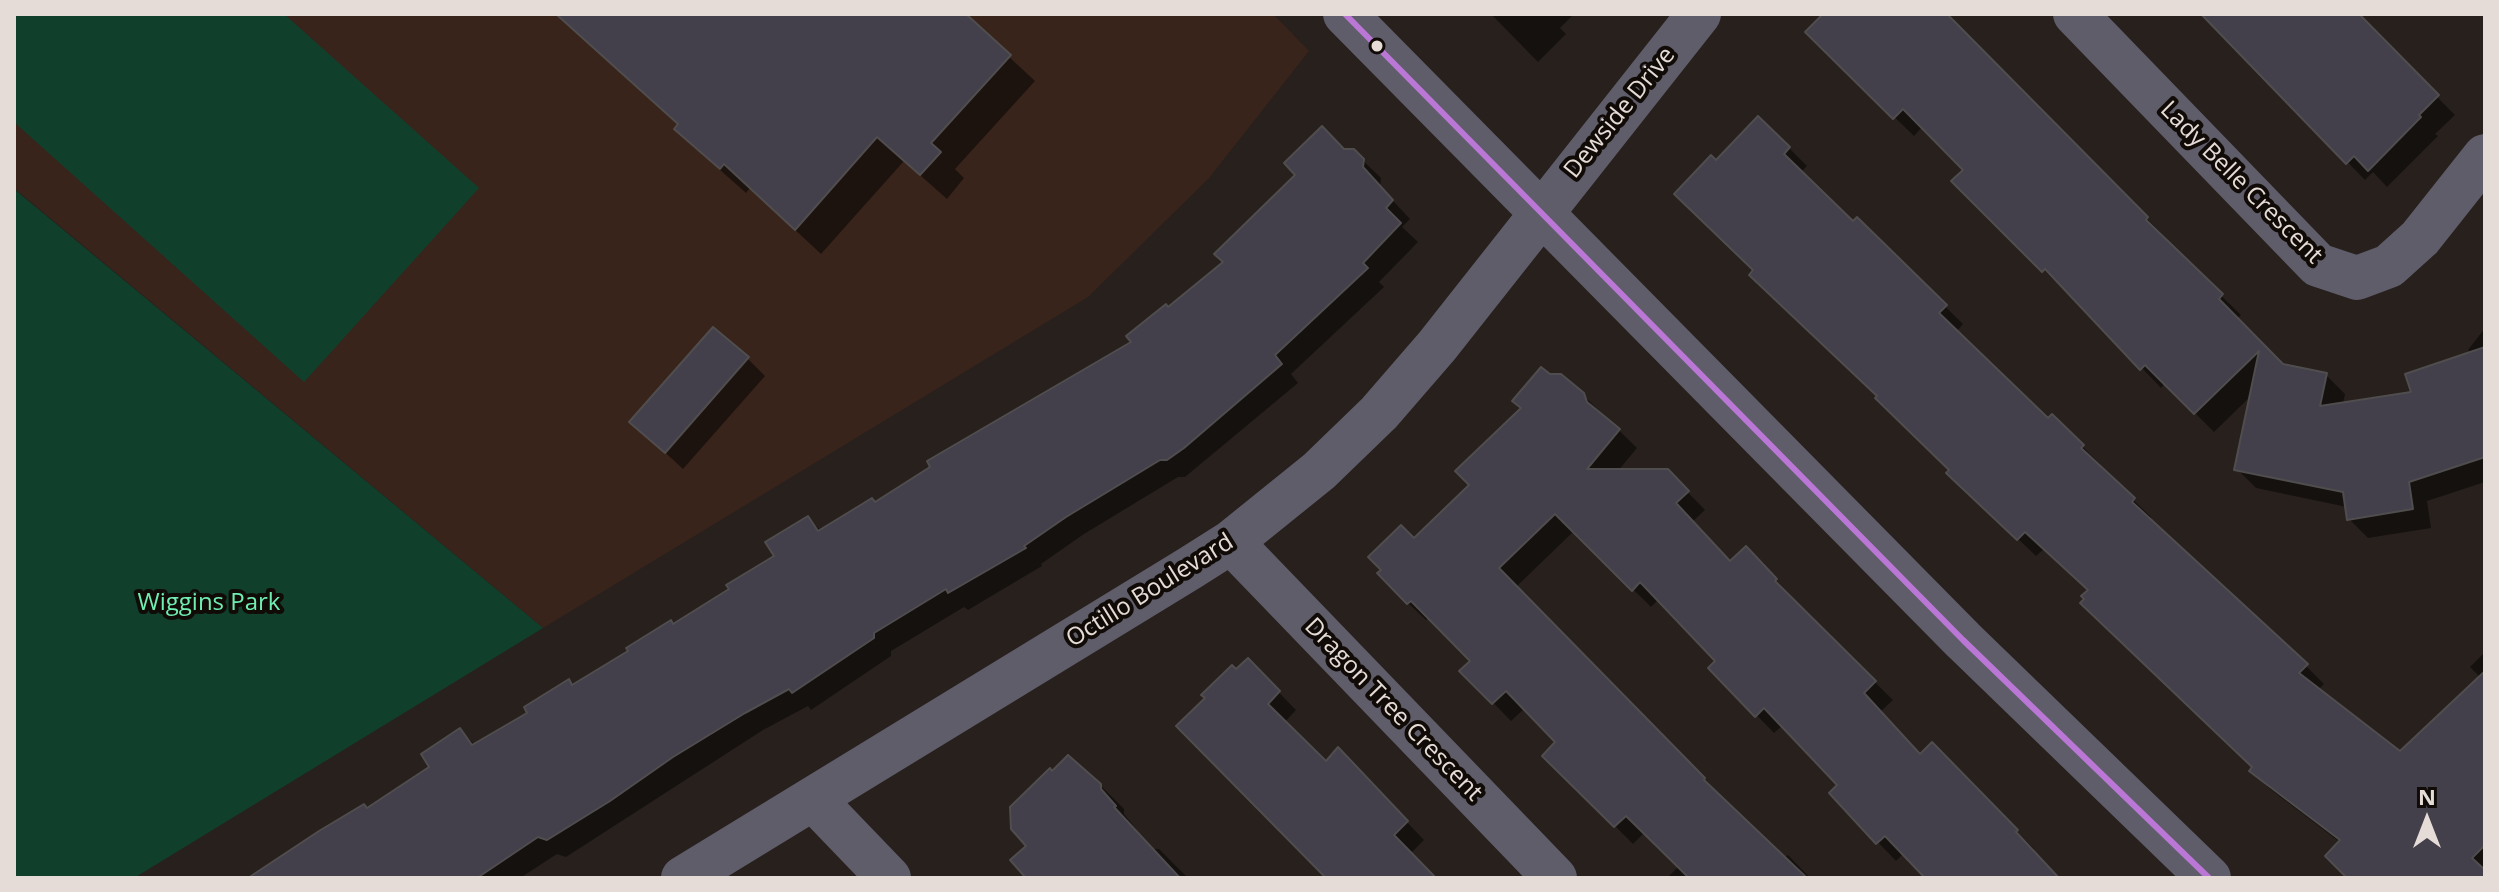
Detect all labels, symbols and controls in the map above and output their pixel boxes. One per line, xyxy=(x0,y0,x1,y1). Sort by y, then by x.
unlabelled marker xyxy=(1369,38,1385,54)
street label: Dewside Drive xyxy=(1558,42,1682,184)
street label: Lady Belle Crescent xyxy=(2154,96,2328,270)
street label: Octillo Boulevard xyxy=(1061,528,1239,654)
park label: Wiggins Park xyxy=(138,589,280,617)
street label: Dragon Tree Crescent xyxy=(1298,612,1488,808)
north arrow xyxy=(2387,780,2467,860)
text: N xyxy=(2418,781,2436,811)

